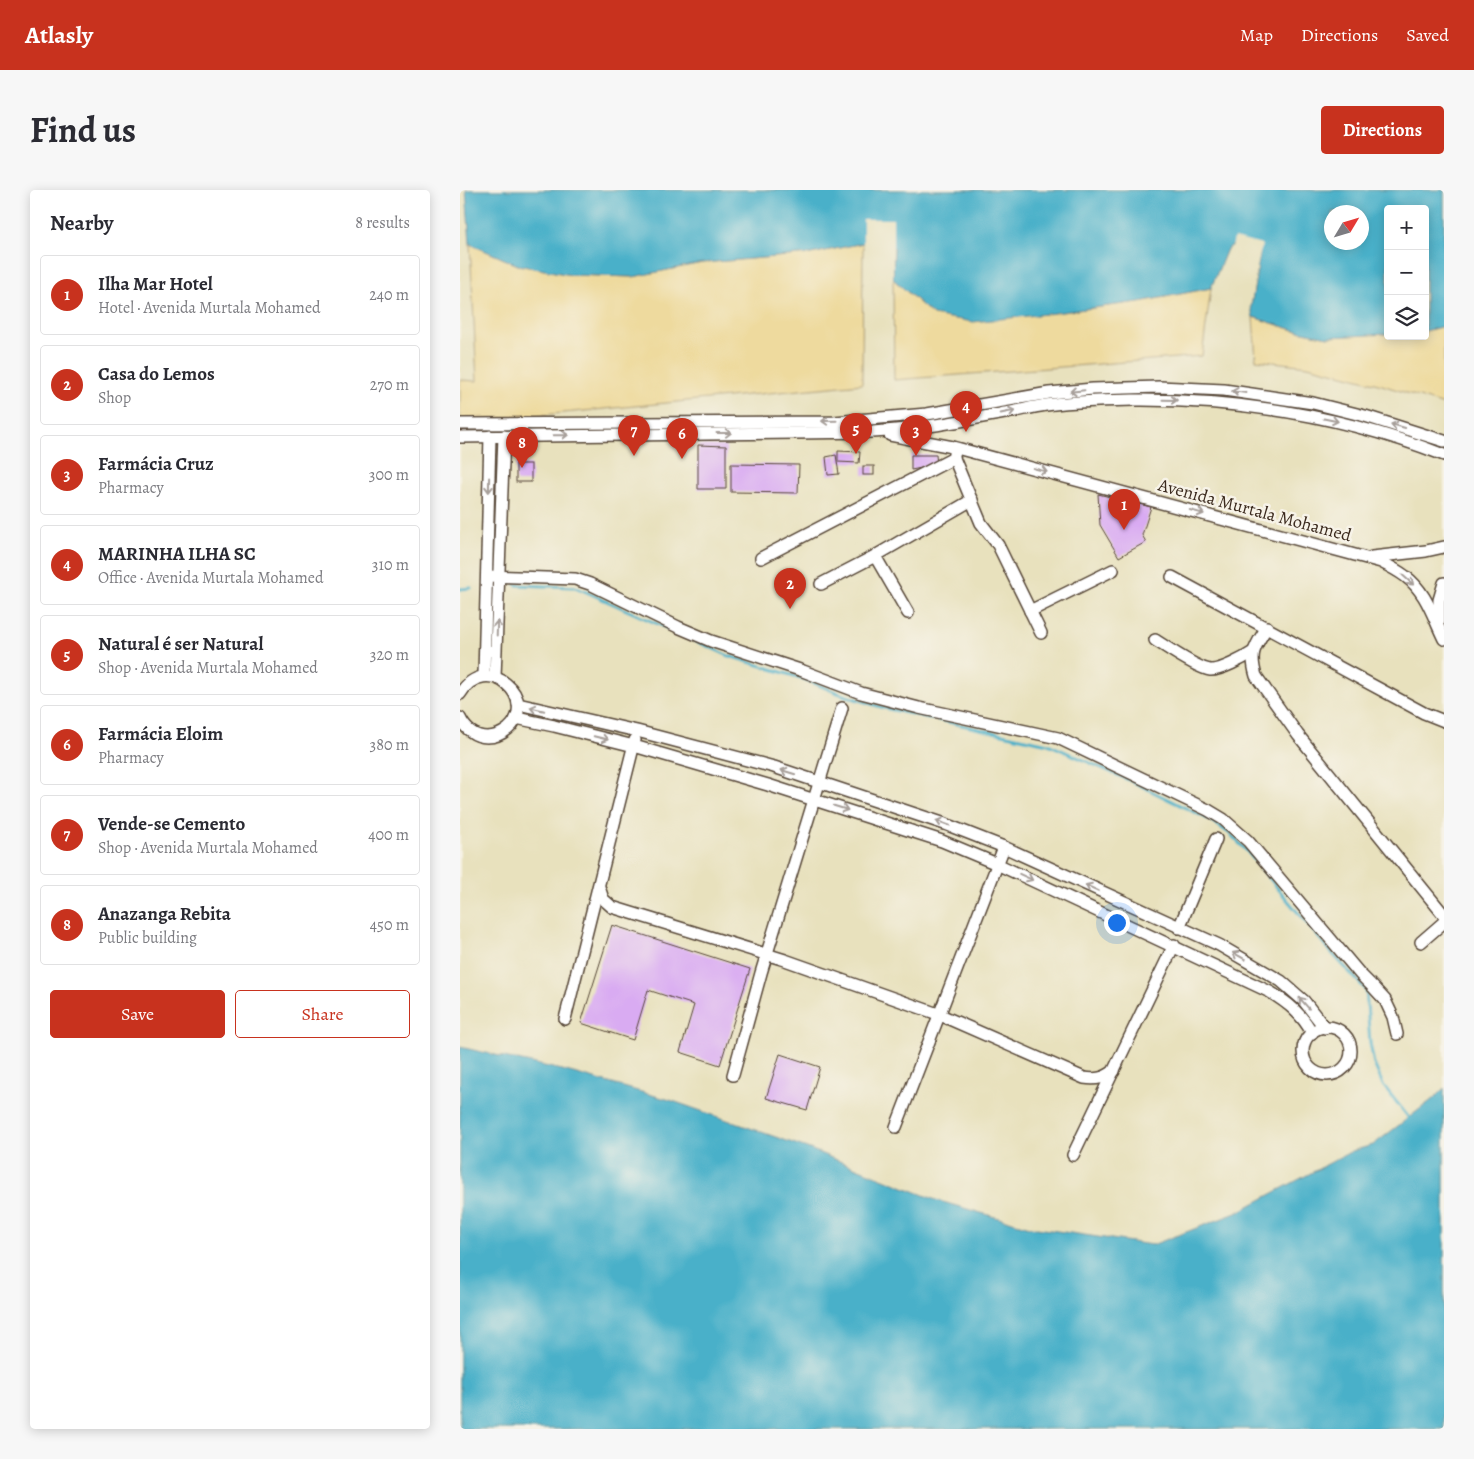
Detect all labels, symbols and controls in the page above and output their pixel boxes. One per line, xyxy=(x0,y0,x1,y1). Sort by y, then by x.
text: Atlasly xyxy=(25,19,93,51)
text: Map xyxy=(1240,23,1273,47)
text: Directions xyxy=(1301,23,1378,47)
text: Saved xyxy=(1406,23,1449,47)
text: Find us xyxy=(30,106,136,154)
button: Directions xyxy=(1321,106,1444,154)
north arrow xyxy=(1324,205,1369,250)
map controls xyxy=(1384,205,1429,340)
button: + xyxy=(1384,205,1429,250)
text: Nearby xyxy=(50,209,113,237)
text: 8 results xyxy=(355,212,410,234)
button: − xyxy=(1384,250,1429,295)
text: Ilha Mar Hotel xyxy=(98,271,213,297)
text: 1 xyxy=(64,284,70,306)
text: 240 m xyxy=(369,284,409,306)
button: layers xyxy=(1384,295,1429,340)
text: Hotel · Avenida Murtala Mohamed xyxy=(98,297,321,319)
text: Casa do Lemos xyxy=(98,361,215,387)
text: 2 xyxy=(63,374,71,396)
text: 270 m xyxy=(370,374,409,396)
one-way arrow xyxy=(1069,386,1085,396)
text: Shop xyxy=(98,387,131,409)
one-way arrow xyxy=(1231,387,1247,397)
pin: 4 xyxy=(950,391,982,432)
one-way arrow xyxy=(1162,396,1178,405)
one-way arrow xyxy=(1000,407,1016,417)
pin: 5 xyxy=(840,413,872,454)
pin: 7 xyxy=(618,415,650,456)
pin: 3 xyxy=(900,415,932,456)
one-way arrow xyxy=(1322,416,1338,426)
one-way arrow xyxy=(821,417,837,426)
pin: 6 xyxy=(666,418,698,459)
one-way arrow xyxy=(1390,420,1406,430)
pin: 8 xyxy=(506,427,538,468)
one-way arrow xyxy=(715,428,731,438)
one-way arrow xyxy=(552,430,569,440)
text: Farmácia Cruz xyxy=(98,451,214,477)
text: 3 xyxy=(64,464,70,486)
text: 300 m xyxy=(369,464,409,486)
one-way arrow xyxy=(1032,466,1048,476)
street label: Avenida Murtala Mohamed xyxy=(1155,472,1355,547)
text: Pharmacy xyxy=(98,477,164,499)
one-way arrow xyxy=(484,477,493,493)
pin: 1 xyxy=(1108,489,1140,530)
one-way arrow xyxy=(1189,508,1205,518)
text: MARINHA ILHA SC xyxy=(98,541,256,567)
text: 4 xyxy=(63,554,71,576)
text: 310 m xyxy=(372,554,409,576)
text: Office · Avenida Murtala Mohamed xyxy=(98,567,324,589)
pin: 2 xyxy=(774,568,806,609)
one-way arrow xyxy=(1401,574,1414,585)
one-way arrow xyxy=(493,621,502,637)
text: Natural é ser Natural xyxy=(98,631,263,657)
text: 5 xyxy=(64,644,70,666)
text: 320 m xyxy=(370,644,409,666)
text: Shop · Avenida Murtala Mohamed xyxy=(98,657,318,679)
one-way arrow xyxy=(530,704,546,713)
text: Farmácia Eloim xyxy=(98,721,223,747)
text: 6 xyxy=(63,734,71,756)
text: 380 m xyxy=(370,734,409,756)
one-way arrow xyxy=(593,734,609,744)
text: Pharmacy xyxy=(98,747,164,769)
one-way arrow xyxy=(781,767,797,776)
one-way arrow xyxy=(833,803,849,813)
text: Vende-se Cemento xyxy=(98,811,245,837)
one-way arrow xyxy=(935,818,951,827)
text: 7 xyxy=(64,824,70,846)
text: 400 m xyxy=(368,824,409,846)
text: Shop · Avenida Murtala Mohamed xyxy=(98,837,318,859)
one-way arrow xyxy=(1018,873,1033,883)
one-way arrow xyxy=(1085,882,1100,892)
text: Anazanga Rebita xyxy=(98,901,231,927)
your location xyxy=(1104,910,1130,936)
text: 8 xyxy=(63,914,71,936)
text: 450 m xyxy=(370,914,409,936)
text: Public building xyxy=(98,927,197,949)
one-way arrow xyxy=(1232,951,1247,961)
button: Save xyxy=(50,990,225,1038)
button: Share xyxy=(235,990,410,1038)
one-way arrow xyxy=(1299,996,1310,1009)

